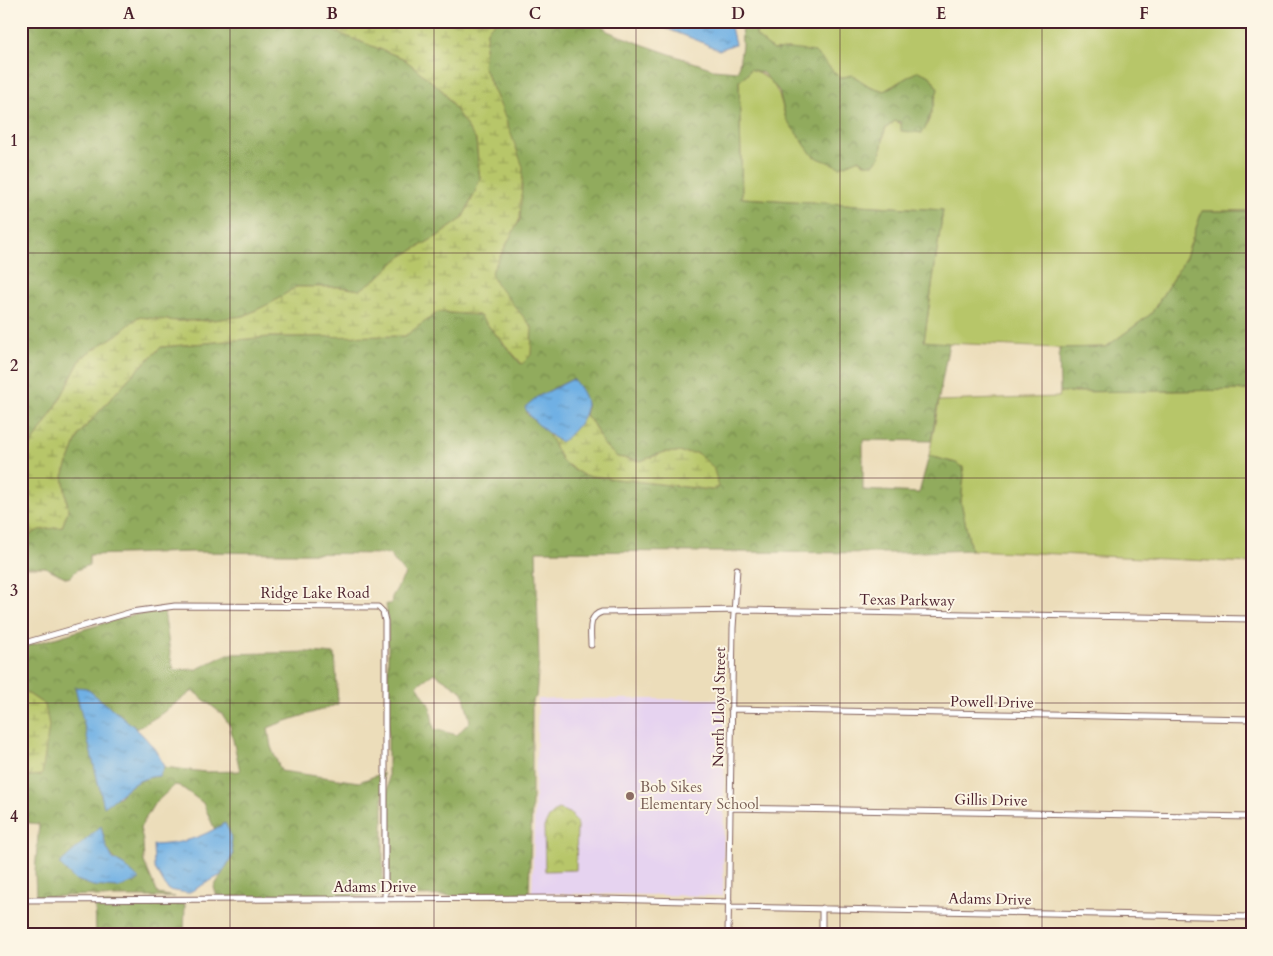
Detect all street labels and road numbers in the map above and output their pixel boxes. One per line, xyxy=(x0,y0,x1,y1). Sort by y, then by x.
street label: Ridge Lake Road xyxy=(260,583,370,603)
street label: Texas Parkway xyxy=(859,589,955,611)
street label: North Lloyd Street xyxy=(708,646,730,767)
street label: Powell Drive xyxy=(950,691,1034,713)
street label: Gillis Drive xyxy=(954,789,1028,811)
street label: Adams Drive xyxy=(333,877,417,897)
street label: Adams Drive xyxy=(948,888,1032,910)

